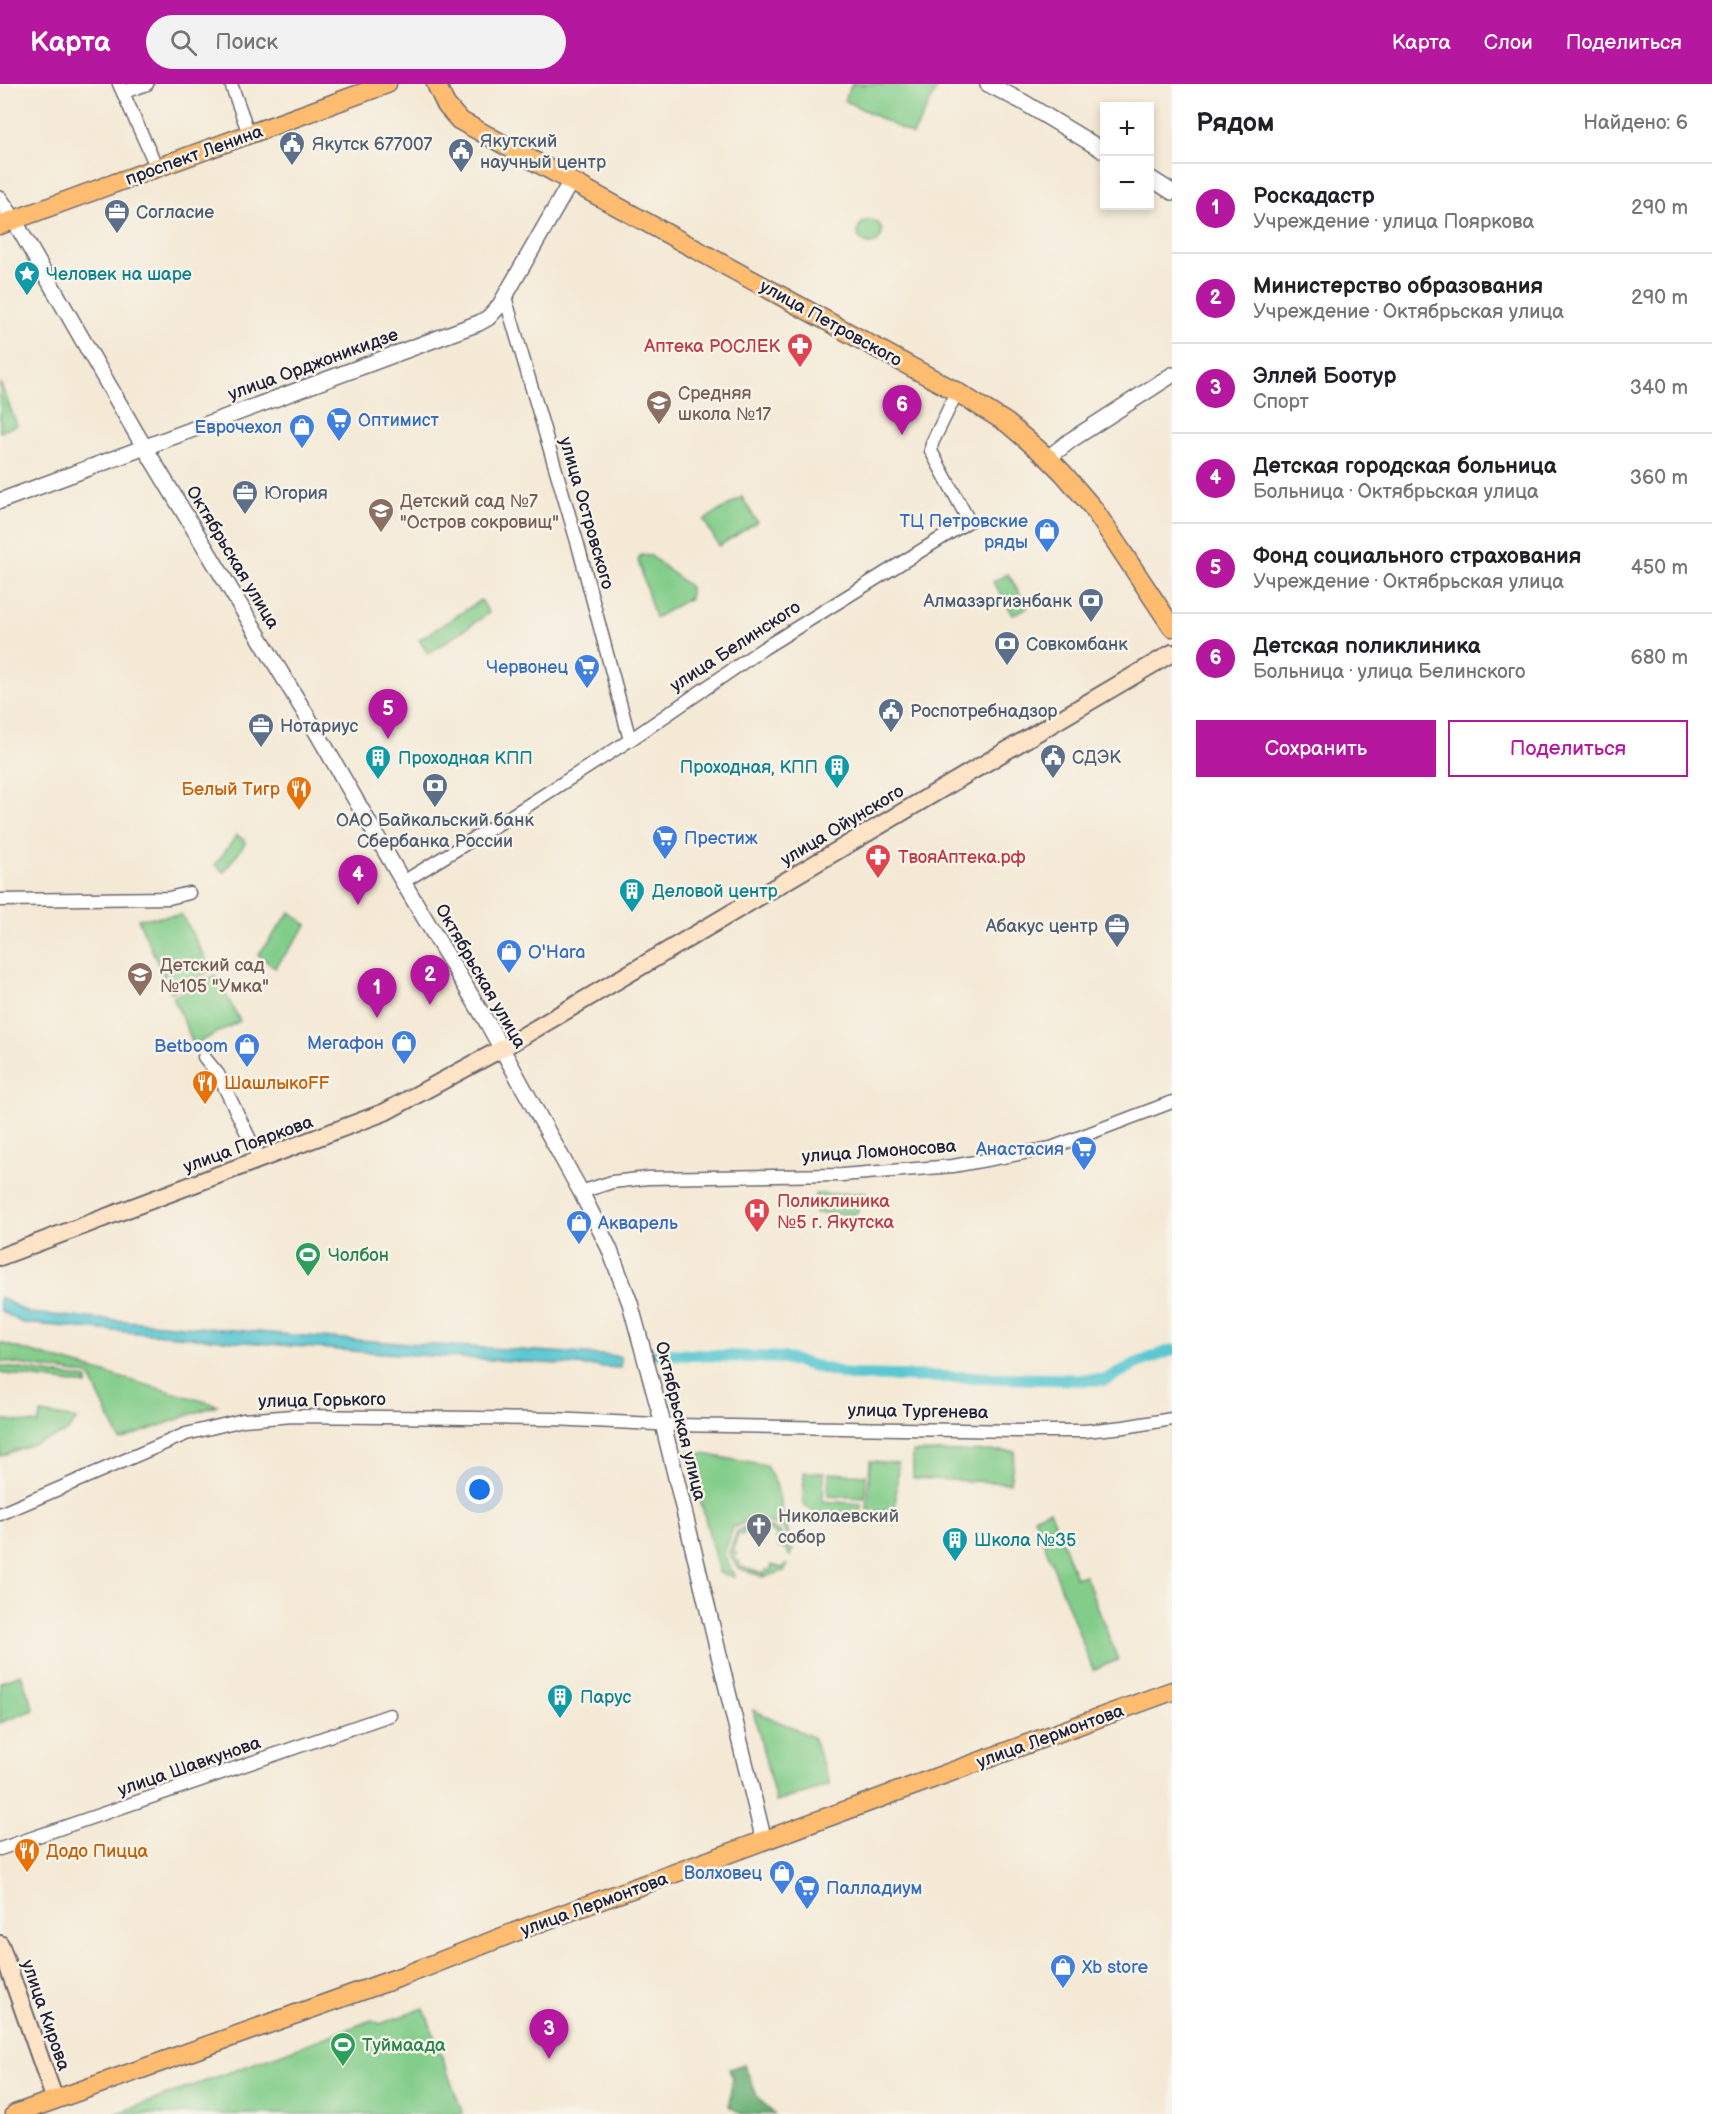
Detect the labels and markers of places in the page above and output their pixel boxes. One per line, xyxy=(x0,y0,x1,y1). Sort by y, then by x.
public building icon: Якутск 677007 xyxy=(277,129,307,167)
place label: Якутский научный центр xyxy=(480,131,606,173)
place label: Якутск 677007 xyxy=(312,134,433,155)
public building icon: Якутский научный центр xyxy=(446,136,476,174)
office icon: Согласие xyxy=(102,197,132,235)
place label: Согласие xyxy=(136,202,214,223)
place icon: Человек на шаре xyxy=(12,259,42,297)
place label: Человек на шаре xyxy=(46,264,192,285)
pharmacy icon: Аптека РОСЛЕК xyxy=(785,331,815,369)
place label: Аптека РОСЛЕК xyxy=(643,336,780,357)
place label: Средняя школа №17 xyxy=(678,383,771,425)
pin: 6 xyxy=(882,386,922,435)
school or university icon: Средняя школа №17 xyxy=(644,388,674,426)
supermarket icon: Оптимист xyxy=(324,405,354,443)
place label: Оптимист xyxy=(358,410,440,431)
shop icon: Еврочехол xyxy=(287,412,317,450)
place label: Еврочехол xyxy=(195,417,282,438)
office icon: Югория xyxy=(230,478,260,516)
place label: Югория xyxy=(264,483,328,504)
place label: Детский сад №7 "Остров сокровищ" xyxy=(400,491,559,533)
school or university icon: Детский сад №7 "Остров сокровищ" xyxy=(366,496,396,534)
place label: ТЦ Петровские ряды xyxy=(900,511,1028,553)
shop icon: ТЦ Петровские ряды xyxy=(1032,516,1062,554)
bank icon: Алмазэргиэнбанк xyxy=(1076,586,1106,624)
place label: Алмазэргиэнбанк xyxy=(922,591,1072,612)
bank icon: Совкомбанк xyxy=(992,629,1022,667)
place label: Совкомбанк xyxy=(1026,634,1128,655)
supermarket icon: Червонец xyxy=(572,652,602,690)
place label: Червонец xyxy=(486,657,568,678)
pin: 5 xyxy=(368,690,408,739)
public building icon: Роспотребнадзор xyxy=(876,696,906,734)
place label: Роспотребнадзор xyxy=(910,701,1057,722)
office icon: Нотариус xyxy=(246,711,276,749)
place label: Нотариус xyxy=(280,716,359,737)
public building icon: СДЭК xyxy=(1038,742,1068,780)
building icon: Проходная КПП xyxy=(363,743,393,781)
place label: СДЭК xyxy=(1072,747,1121,768)
place label: Проходная КПП xyxy=(398,748,533,769)
building icon: Проходная, КПП xyxy=(822,752,852,790)
place label: Проходная, КПП xyxy=(680,757,818,778)
bank icon: ОАО Байкальский банк Сбербанка России xyxy=(420,771,450,809)
restaurant icon: Белый Тигр xyxy=(284,774,314,812)
place label: Белый Тигр xyxy=(182,779,280,800)
place label: ОАО Байкальский банк Сбербанка России xyxy=(336,810,534,852)
supermarket icon: Престиж xyxy=(650,823,680,861)
place label: Престиж xyxy=(684,828,758,849)
pharmacy icon: ТвояАптека.рф xyxy=(863,842,893,880)
place label: ТвояАптека.рф xyxy=(898,847,1026,868)
pin: 4 xyxy=(338,856,378,905)
building icon: Деловой центр xyxy=(617,876,647,914)
place label: Деловой центр xyxy=(652,881,778,902)
office icon: Абакус центр xyxy=(1102,911,1132,949)
place label: Абакус центр xyxy=(985,916,1098,937)
shop icon: O'Hara xyxy=(494,937,524,975)
place label: O'Hara xyxy=(528,942,585,963)
place label: Детский сад №105 "Умка" xyxy=(160,955,269,997)
pin: 2 xyxy=(410,956,450,1005)
school or university icon: Детский сад №105 "Умка" xyxy=(125,960,155,998)
pin: 1 xyxy=(358,968,397,1018)
shop icon: Мегафон xyxy=(389,1028,419,1066)
shop icon: Betboom xyxy=(232,1031,262,1069)
place label: Мегафон xyxy=(307,1033,384,1054)
place label: Betboom xyxy=(154,1036,228,1057)
restaurant icon: ШашлыкоFF xyxy=(190,1068,220,1106)
place label: ШашлыкоFF xyxy=(224,1073,329,1094)
supermarket icon: Анастасия xyxy=(1069,1134,1099,1172)
place label: Анастасия xyxy=(975,1139,1064,1160)
place label: Поликлиника №5 г. Якутска xyxy=(777,1191,895,1233)
hospital icon: Поликлиника №5 г. Якутска xyxy=(742,1196,772,1234)
shop icon: Акварель xyxy=(564,1208,594,1246)
place label: Акварель xyxy=(597,1213,678,1234)
sports icon: Чолбон xyxy=(293,1240,323,1278)
place label: Чолбон xyxy=(328,1245,389,1266)
place label: Николаевский собор xyxy=(778,1506,899,1548)
church icon: Николаевский собор xyxy=(744,1511,774,1549)
building icon: Школа №35 xyxy=(940,1525,970,1563)
place label: Школа №35 xyxy=(974,1530,1076,1551)
building icon: Парус xyxy=(545,1682,575,1720)
place label: Парус xyxy=(580,1687,632,1708)
restaurant icon: Додо Пицца xyxy=(12,1836,42,1874)
place label: Додо Пицца xyxy=(46,1841,149,1862)
shop icon: Волховец xyxy=(767,1858,797,1896)
place label: Волховец xyxy=(684,1863,762,1884)
supermarket icon: Палладиум xyxy=(792,1873,822,1911)
place label: Палладиум xyxy=(826,1878,922,1899)
shop icon: Xb store xyxy=(1048,1952,1078,1990)
place label: Xb store xyxy=(1081,1957,1148,1978)
pin: 3 xyxy=(530,2010,568,2059)
sports icon: Туймаада xyxy=(328,2030,358,2068)
place label: Туймаада xyxy=(362,2035,446,2056)

